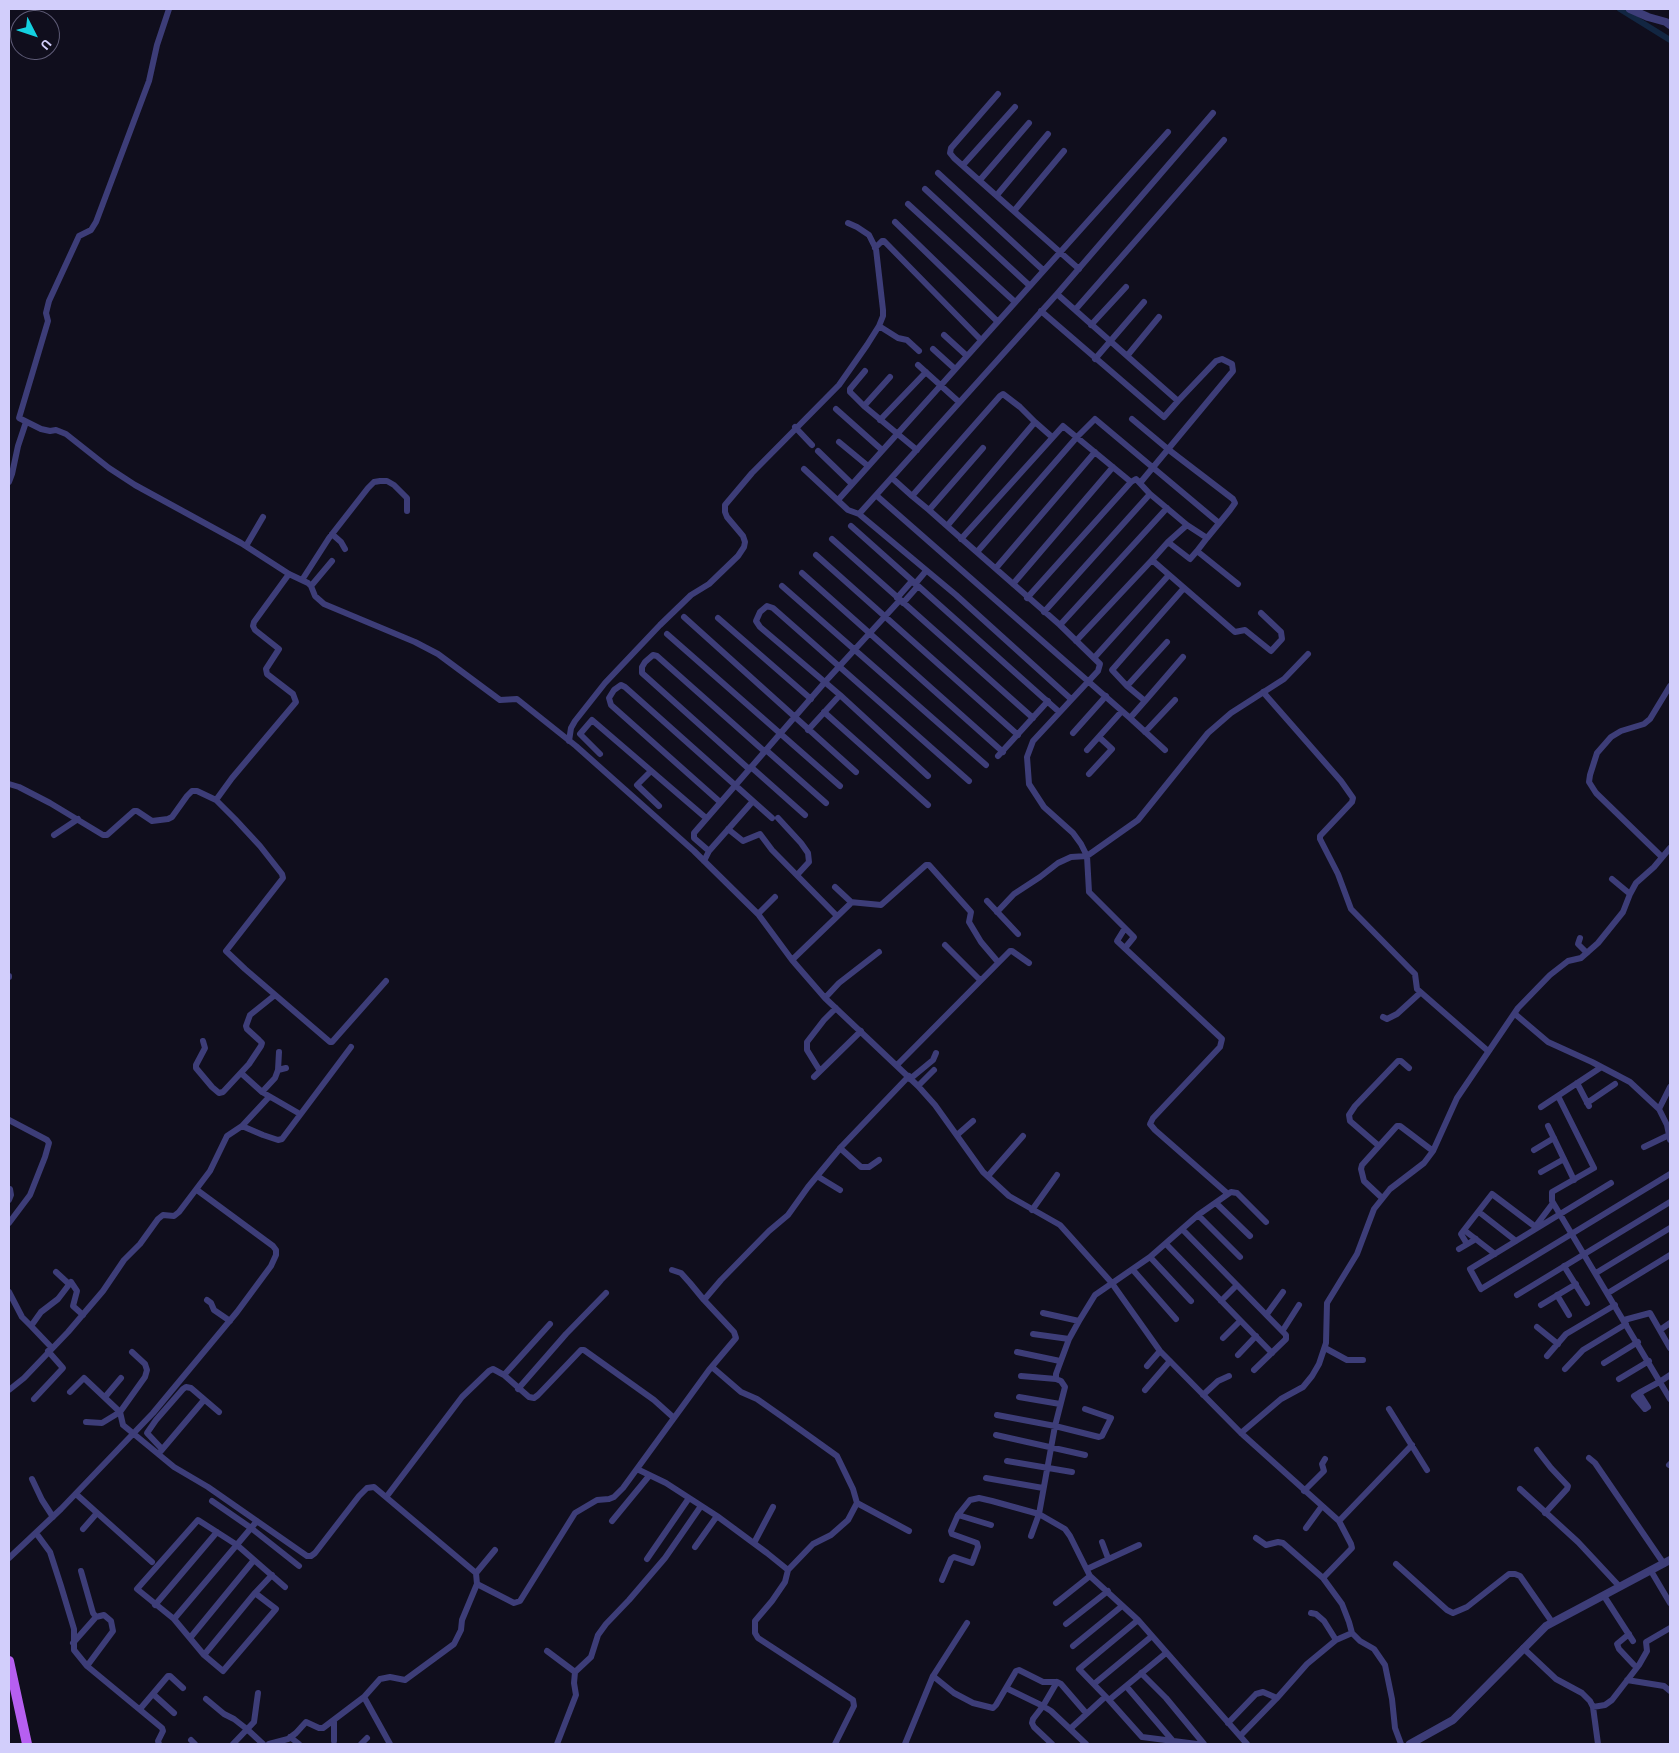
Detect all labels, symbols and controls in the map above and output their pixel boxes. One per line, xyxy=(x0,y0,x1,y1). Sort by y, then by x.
north arrow xyxy=(10,10,60,60)
text: U xyxy=(37,36,54,52)

